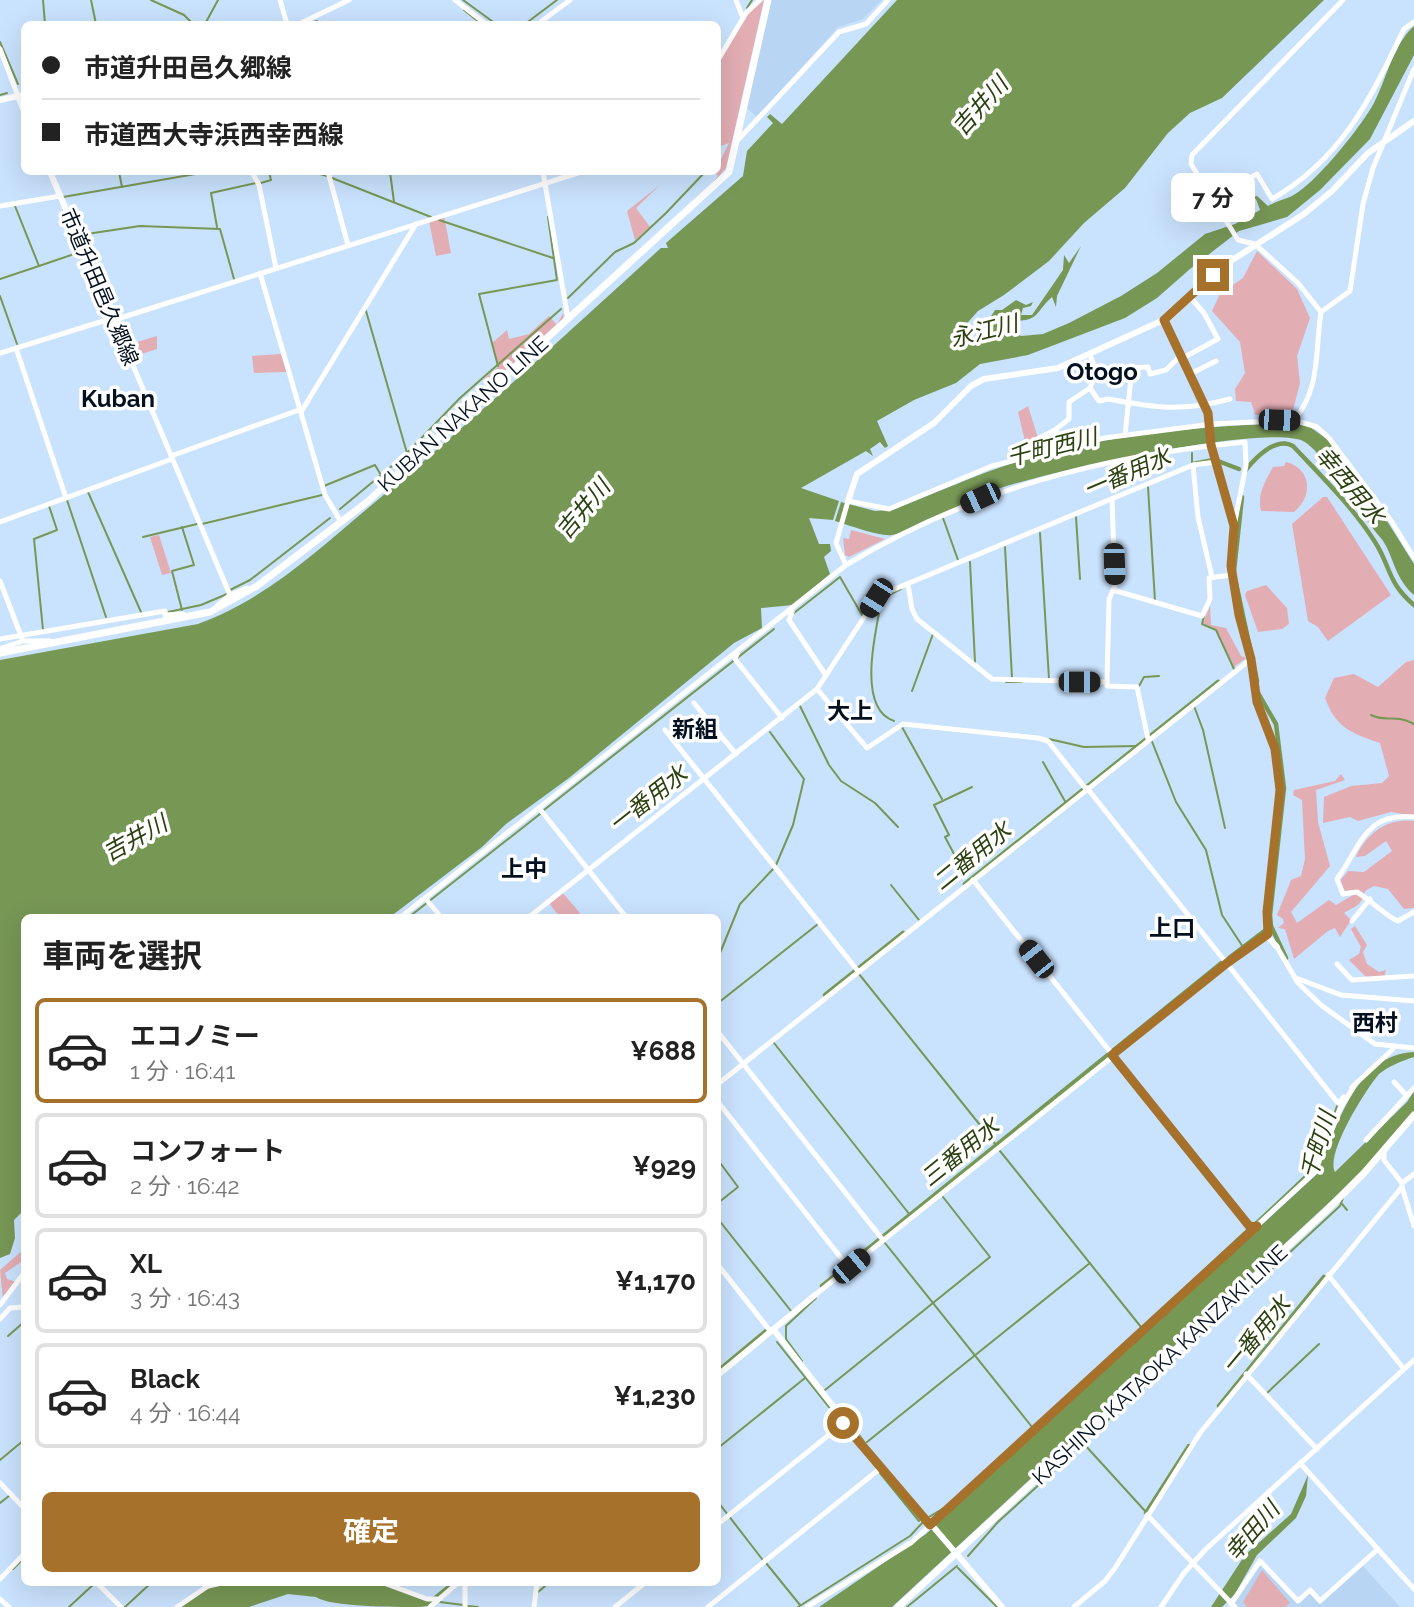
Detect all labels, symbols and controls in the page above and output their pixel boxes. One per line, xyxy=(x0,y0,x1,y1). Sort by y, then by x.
text: 市道升田邑久郷線 xyxy=(84,53,292,83)
water label: 吉井川 xyxy=(947,69,1015,140)
text: 市道西大寺浜西幸西線 xyxy=(84,120,344,150)
callout: 7 分 xyxy=(1171,174,1255,222)
text: 7 分 xyxy=(1192,184,1234,211)
street label: 市道升田邑久郷線 xyxy=(55,205,144,369)
route end xyxy=(1197,259,1229,291)
water label: 永江川 xyxy=(947,308,1024,352)
street label: KUBAN NAKANO LINE xyxy=(372,330,553,497)
district label: Otogo xyxy=(1066,357,1138,386)
district label: Kuban xyxy=(81,384,155,413)
car xyxy=(1258,409,1301,431)
water label: 千町西川 xyxy=(1004,422,1103,471)
water label: 一番用水 xyxy=(1079,441,1177,503)
water label: 幸西用水 xyxy=(1310,441,1392,531)
water label: 吉井川 xyxy=(550,471,617,544)
car xyxy=(957,480,1004,516)
car xyxy=(1103,543,1126,585)
car xyxy=(856,575,897,621)
car xyxy=(1059,672,1101,693)
district label: 大上 xyxy=(827,697,873,724)
district label: 新組 xyxy=(672,715,718,742)
water label: 一番用水 xyxy=(603,758,695,838)
water label: 吉井川 xyxy=(98,808,174,866)
water label: 二番用水 xyxy=(927,814,1018,895)
district label: 上中 xyxy=(501,855,547,882)
district label: 上口 xyxy=(1149,914,1195,941)
car xyxy=(1015,936,1058,982)
text: 車両を選択 xyxy=(42,937,202,974)
district label: 西村 xyxy=(1352,1009,1398,1036)
icon: car xyxy=(46,1019,109,1082)
text: エコノミー xyxy=(130,1021,260,1051)
text: ¥688 xyxy=(630,1036,696,1066)
text: 1 分 · 16:41 xyxy=(130,1057,235,1084)
water label: 千町川 xyxy=(1295,1105,1341,1182)
water label: 三番用水 xyxy=(915,1110,1006,1191)
icon: car xyxy=(46,1134,109,1197)
text: コンフォート xyxy=(130,1136,285,1166)
text: ¥929 xyxy=(632,1151,696,1181)
text: 2 分 · 16:42 xyxy=(130,1172,240,1199)
street label: KASHINO KATAOKA KANZAKI LINE xyxy=(1027,1240,1292,1490)
car xyxy=(829,1244,874,1288)
icon: car xyxy=(46,1249,109,1312)
text: XL xyxy=(130,1249,162,1279)
text: ¥1,170 xyxy=(615,1266,696,1296)
text: 3 分 · 16:43 xyxy=(130,1284,240,1311)
water label: 一番用水 xyxy=(1216,1288,1297,1379)
icon: car xyxy=(46,1364,109,1427)
text: Black xyxy=(130,1364,200,1394)
text: ¥1,230 xyxy=(613,1381,696,1411)
text: 4 分 · 16:44 xyxy=(130,1399,241,1426)
route start xyxy=(827,1407,859,1439)
button: 確定 xyxy=(42,1492,700,1572)
water label: 幸田川 xyxy=(1219,1494,1286,1566)

